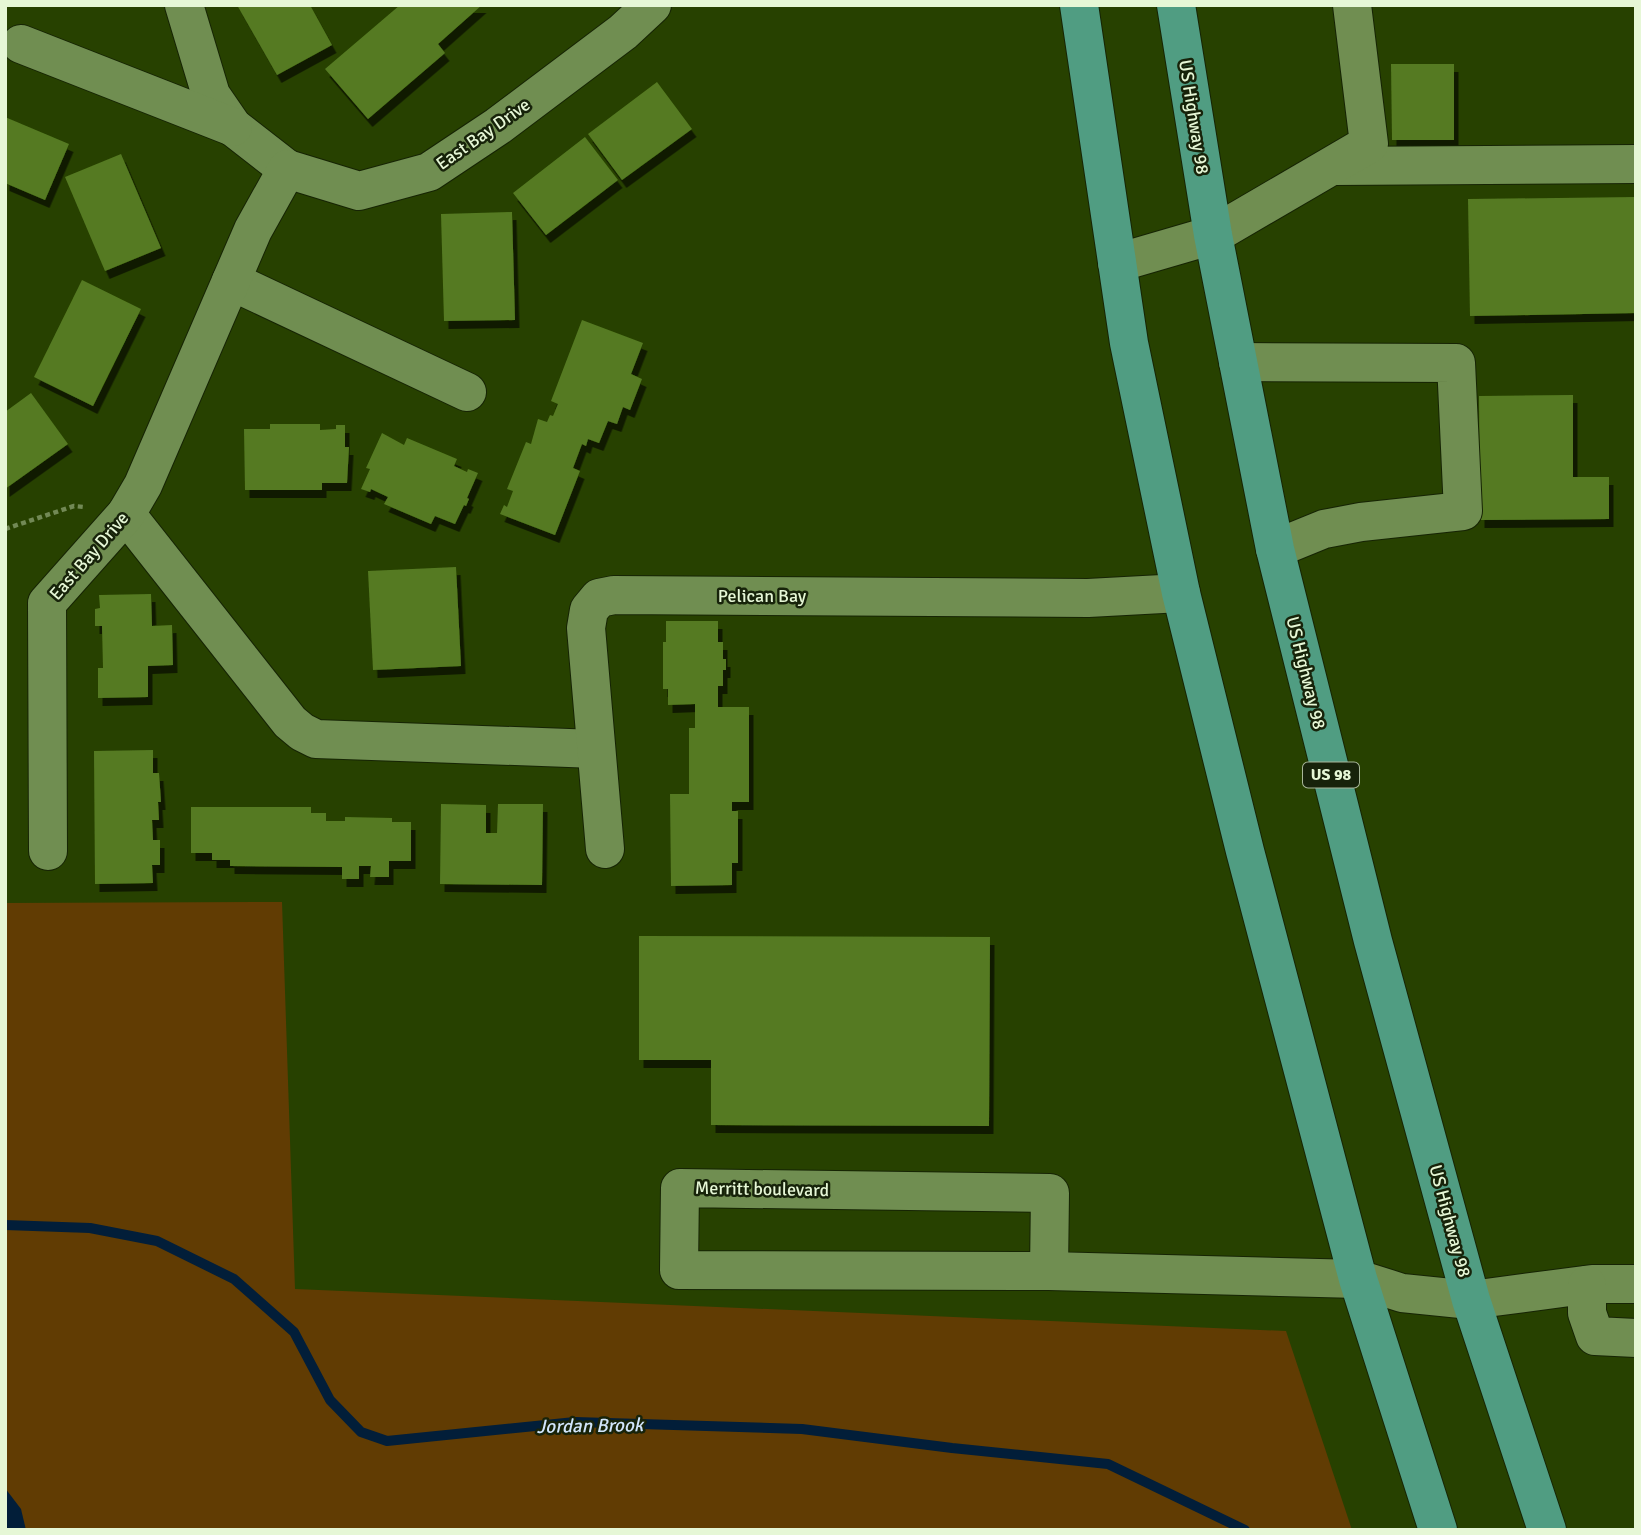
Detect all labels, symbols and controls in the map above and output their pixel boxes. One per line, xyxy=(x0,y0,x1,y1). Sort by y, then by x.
street label: US Highway 98 xyxy=(1174,58,1214,176)
street label: East Bay Drive xyxy=(432,94,534,174)
street label: East Bay Drive xyxy=(45,507,133,605)
street label: Pelican Bay xyxy=(718,585,807,607)
street label: US Highway 98 xyxy=(1281,614,1331,732)
road number: US 98 xyxy=(1303,762,1359,788)
street label: US Highway 98 xyxy=(1424,1162,1476,1280)
street label: Merritt boulevard xyxy=(695,1177,829,1201)
water label: Jordan Brook xyxy=(536,1413,645,1439)

